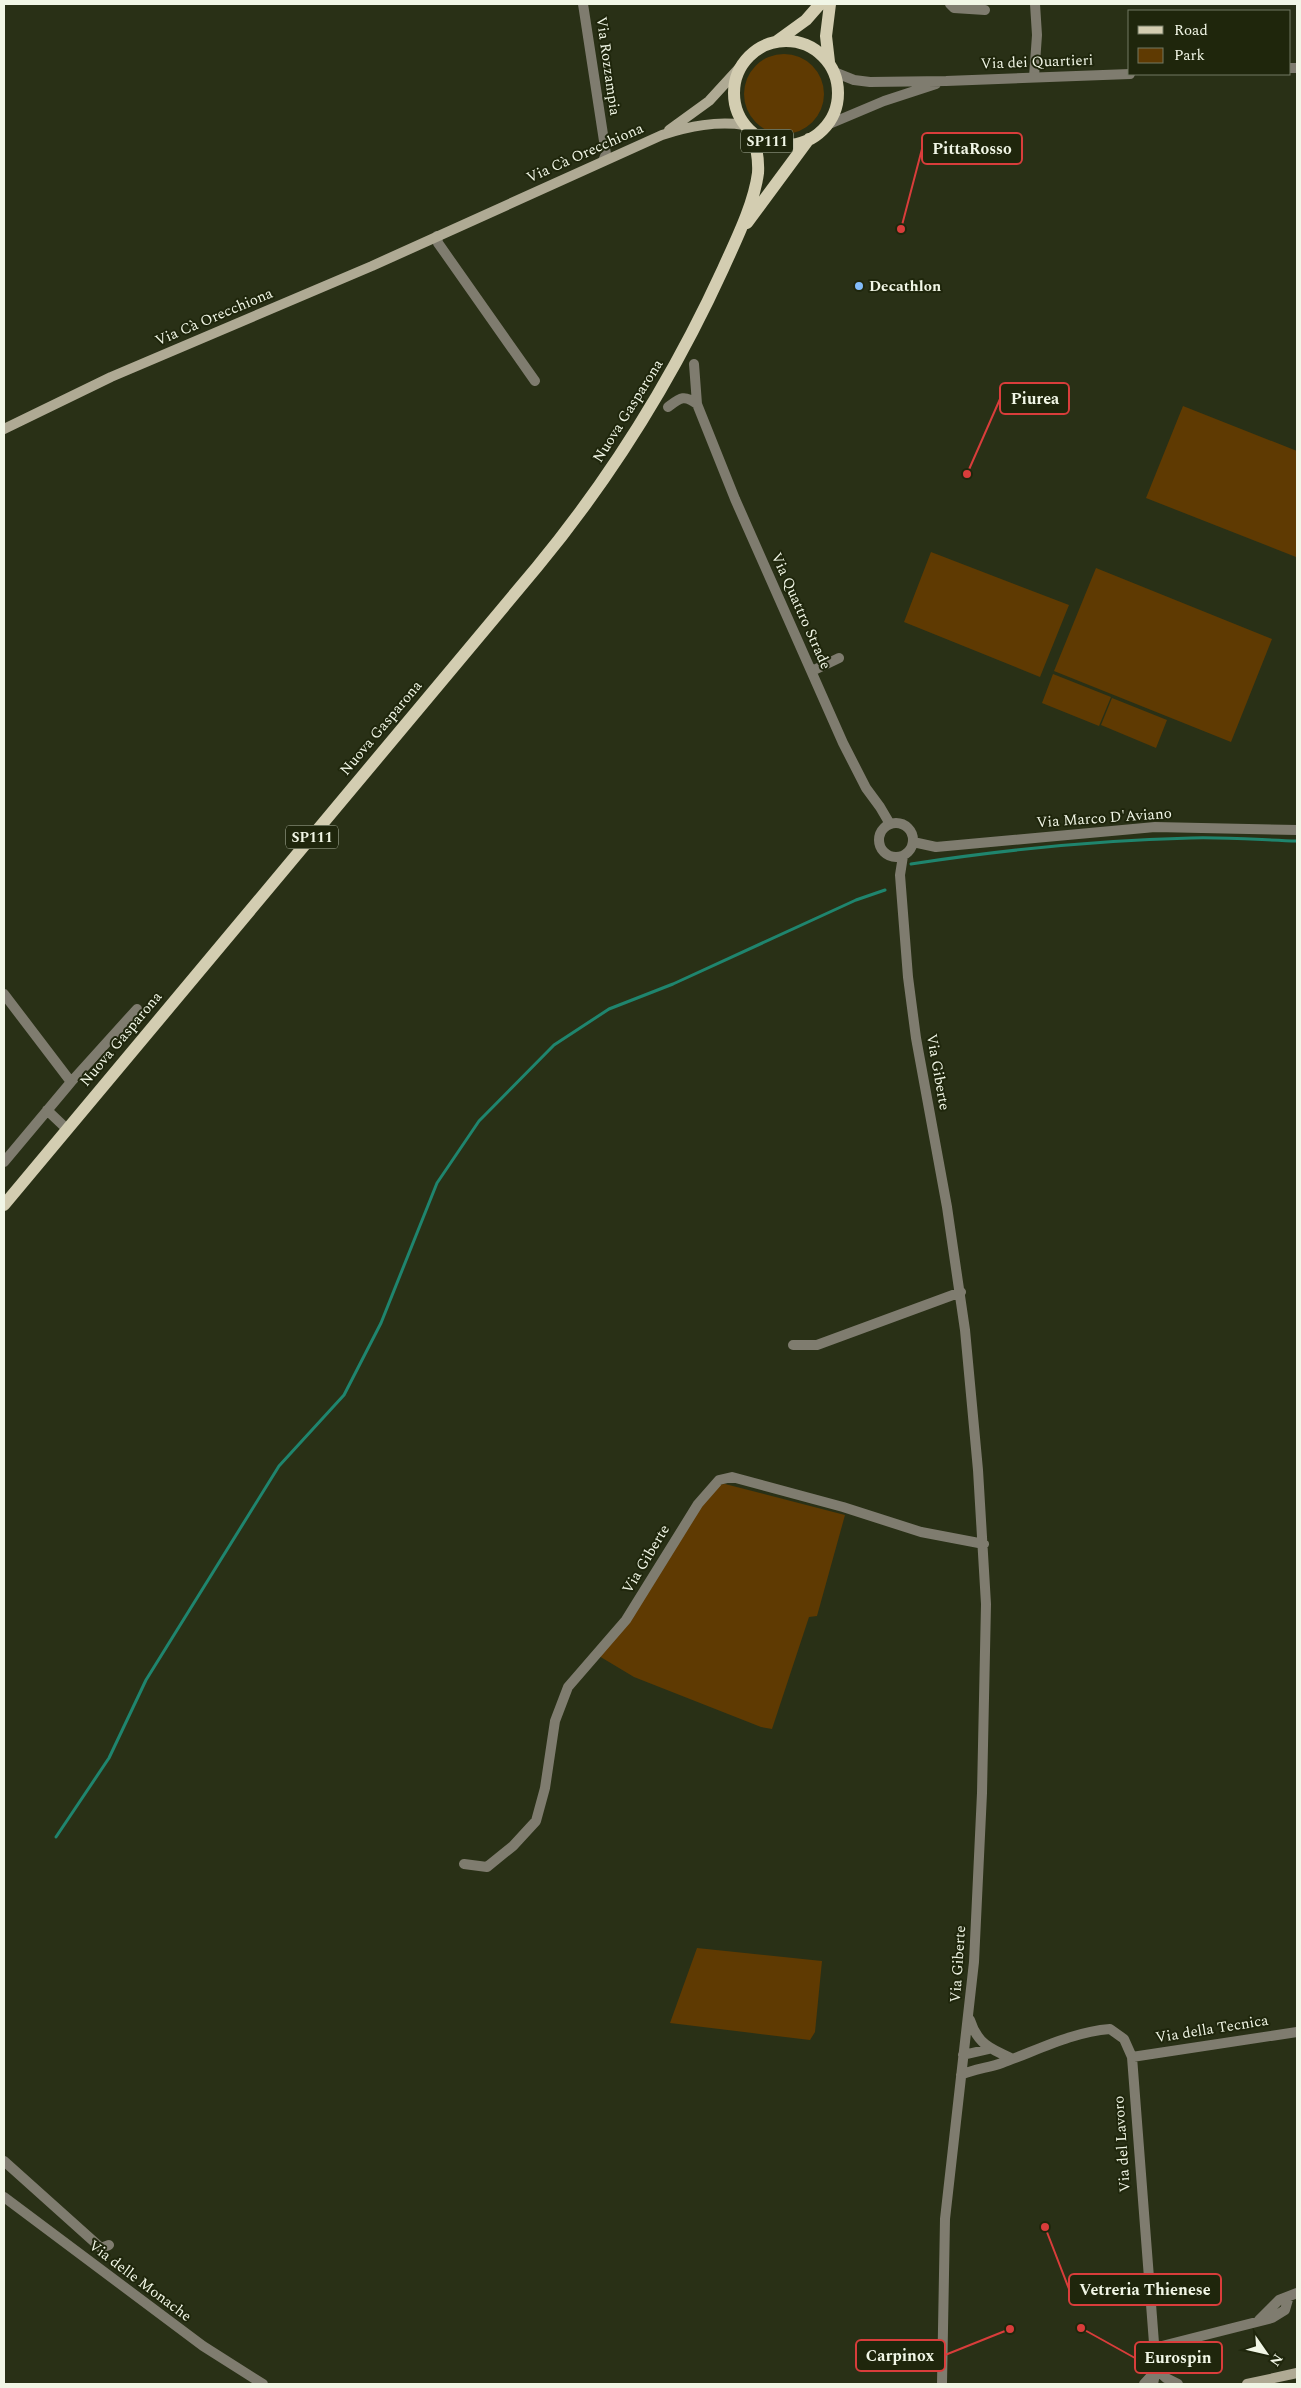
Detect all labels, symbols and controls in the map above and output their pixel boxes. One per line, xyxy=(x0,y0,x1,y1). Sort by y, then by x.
legend xyxy=(1128,10,1291,75)
street label: Via Rozzampia xyxy=(590,15,626,118)
text: Road xyxy=(1174,19,1208,42)
text: Park xyxy=(1174,44,1205,67)
street label: Via dei Quartieri xyxy=(980,49,1094,75)
street label: Via Cà Orecchiona xyxy=(523,117,648,189)
road number: SP111 xyxy=(741,130,793,152)
callout: PittaRosso xyxy=(922,133,1022,164)
text: PittaRosso xyxy=(932,137,1012,161)
place label: Decathlon xyxy=(869,275,941,298)
marker: Decathlon xyxy=(853,280,865,292)
street label: Via Cà Orecchiona xyxy=(152,282,277,352)
street label: Nuova Gasparona xyxy=(587,354,669,467)
callout: Piurea xyxy=(1000,383,1069,414)
text: Piurea xyxy=(1011,387,1060,411)
street label: Via Quattro Strade xyxy=(765,549,837,673)
street label: Nuova Gasparona xyxy=(334,675,428,781)
street label: Via Marco D'Aviano xyxy=(1036,802,1172,834)
road number: SP111 xyxy=(286,826,338,849)
street label: Nuova Gasparona xyxy=(74,986,168,1092)
street label: Via Giberte xyxy=(920,1032,956,1112)
street label: Via Giberte xyxy=(616,1520,676,1598)
street label: Via Giberte xyxy=(944,1925,972,2003)
street label: Via della Tecnica xyxy=(1154,2009,1271,2049)
street label: Via del Lavoro xyxy=(1107,2095,1137,2193)
street label: Via delle Monache xyxy=(84,2234,196,2328)
callout: Vetreria Thienese xyxy=(1069,2274,1221,2305)
text: Vetreria Thienese xyxy=(1079,2278,1211,2302)
north arrow xyxy=(1241,2328,1291,2378)
callout: Carpinox xyxy=(856,2340,945,2371)
callout: Eurospin xyxy=(1135,2342,1222,2373)
text: Carpinox xyxy=(866,2344,934,2368)
text: Eurospin xyxy=(1144,2346,1212,2370)
text: N xyxy=(1264,2349,1288,2371)

